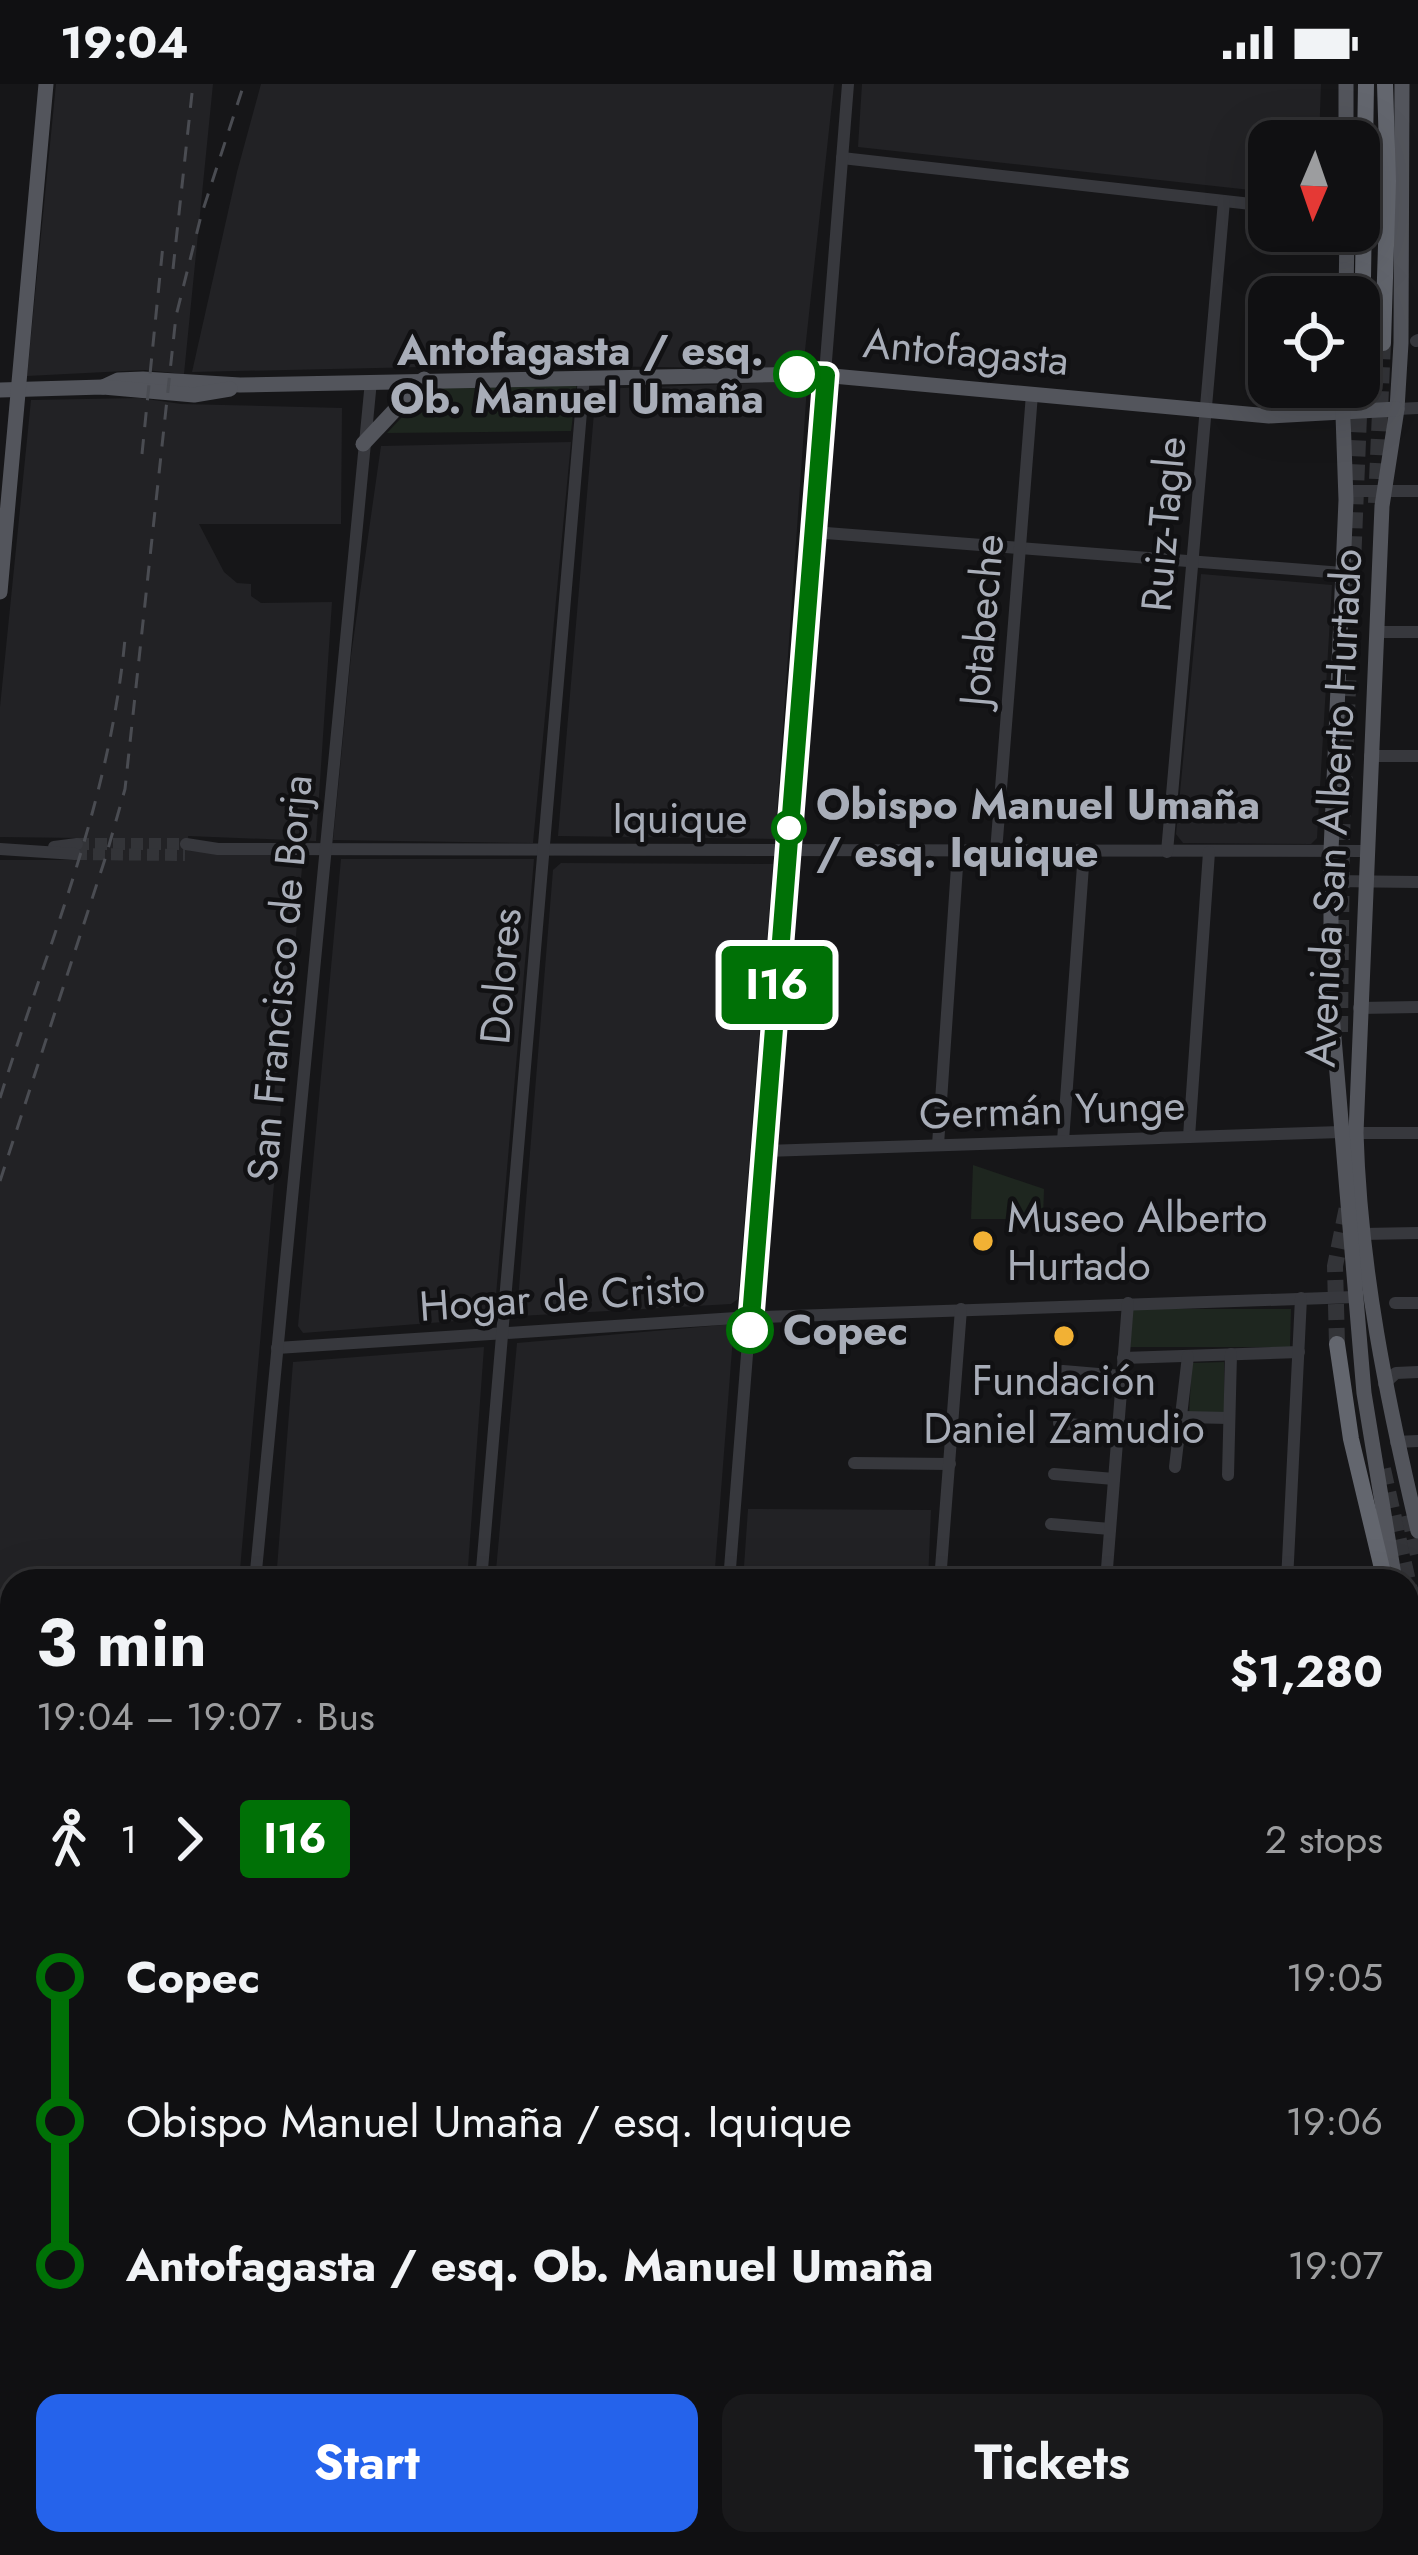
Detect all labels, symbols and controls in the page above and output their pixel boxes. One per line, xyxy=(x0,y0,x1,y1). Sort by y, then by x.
text: 19:04 xyxy=(60,10,189,75)
north arrow xyxy=(1248,120,1380,252)
map controls xyxy=(1248,120,1380,408)
button: locate xyxy=(1248,276,1380,408)
street label: Antofagasta xyxy=(861,312,1071,391)
place label: Antofagasta / esq. Ob. Manuel Umaña xyxy=(390,320,764,429)
marker: Antofagasta / esq. Ob. Manuel Umaña xyxy=(775,352,819,396)
street label: Ruiz-Tagle xyxy=(1125,434,1202,614)
street label: Jotabeche xyxy=(943,531,1019,714)
street label: Avenida San Alberto Hurtado xyxy=(1289,547,1378,1069)
street label: San Francisco de Borja xyxy=(231,772,328,1184)
place label: Obispo Manuel Umaña / esq. Iquique xyxy=(816,774,1260,883)
street label: Iquique xyxy=(613,788,747,849)
marker: Obispo Manuel Umaña / esq. Iquique xyxy=(773,812,805,844)
street label: Dolores xyxy=(464,905,537,1047)
line badge: I16 xyxy=(708,946,846,1024)
text: I16 xyxy=(746,954,808,1015)
street label: Germán Yunge xyxy=(918,1074,1186,1145)
place label: Museo Alberto Hurtado xyxy=(1007,1187,1268,1296)
marker: Museo Alberto Hurtado xyxy=(970,1228,996,1254)
street label: Hogar de Cristo xyxy=(417,1256,707,1337)
place label: Copec xyxy=(783,1300,908,1361)
marker: Copec xyxy=(728,1308,772,1352)
marker: Fundación Daniel Zamudio xyxy=(1051,1323,1077,1349)
place label: Fundación Daniel Zamudio xyxy=(923,1350,1205,1459)
text: 3 min xyxy=(36,1595,207,1691)
text: $1,280 xyxy=(1230,1639,1383,1704)
text: 19:04 – 19:07 · Bus xyxy=(36,1688,375,1745)
icon: walk xyxy=(36,1806,102,1872)
icon: forward xyxy=(156,1806,222,1872)
text: I16 xyxy=(264,1808,326,1869)
text: 1 xyxy=(120,1811,138,1868)
text: 2 stops xyxy=(1265,1811,1383,1868)
text: Copec xyxy=(126,1945,260,2010)
text: 19:05 xyxy=(1286,1949,1383,2006)
text: Obispo Manuel Umaña / esq. Iquique xyxy=(126,2089,852,2154)
text: 19:06 xyxy=(1285,2093,1383,2150)
text: Antofagasta / esq. Ob. Manuel Umaña xyxy=(126,2233,934,2298)
text: 19:07 xyxy=(1287,2237,1383,2294)
button: Start xyxy=(36,2394,698,2532)
button: Tickets xyxy=(722,2394,1383,2532)

